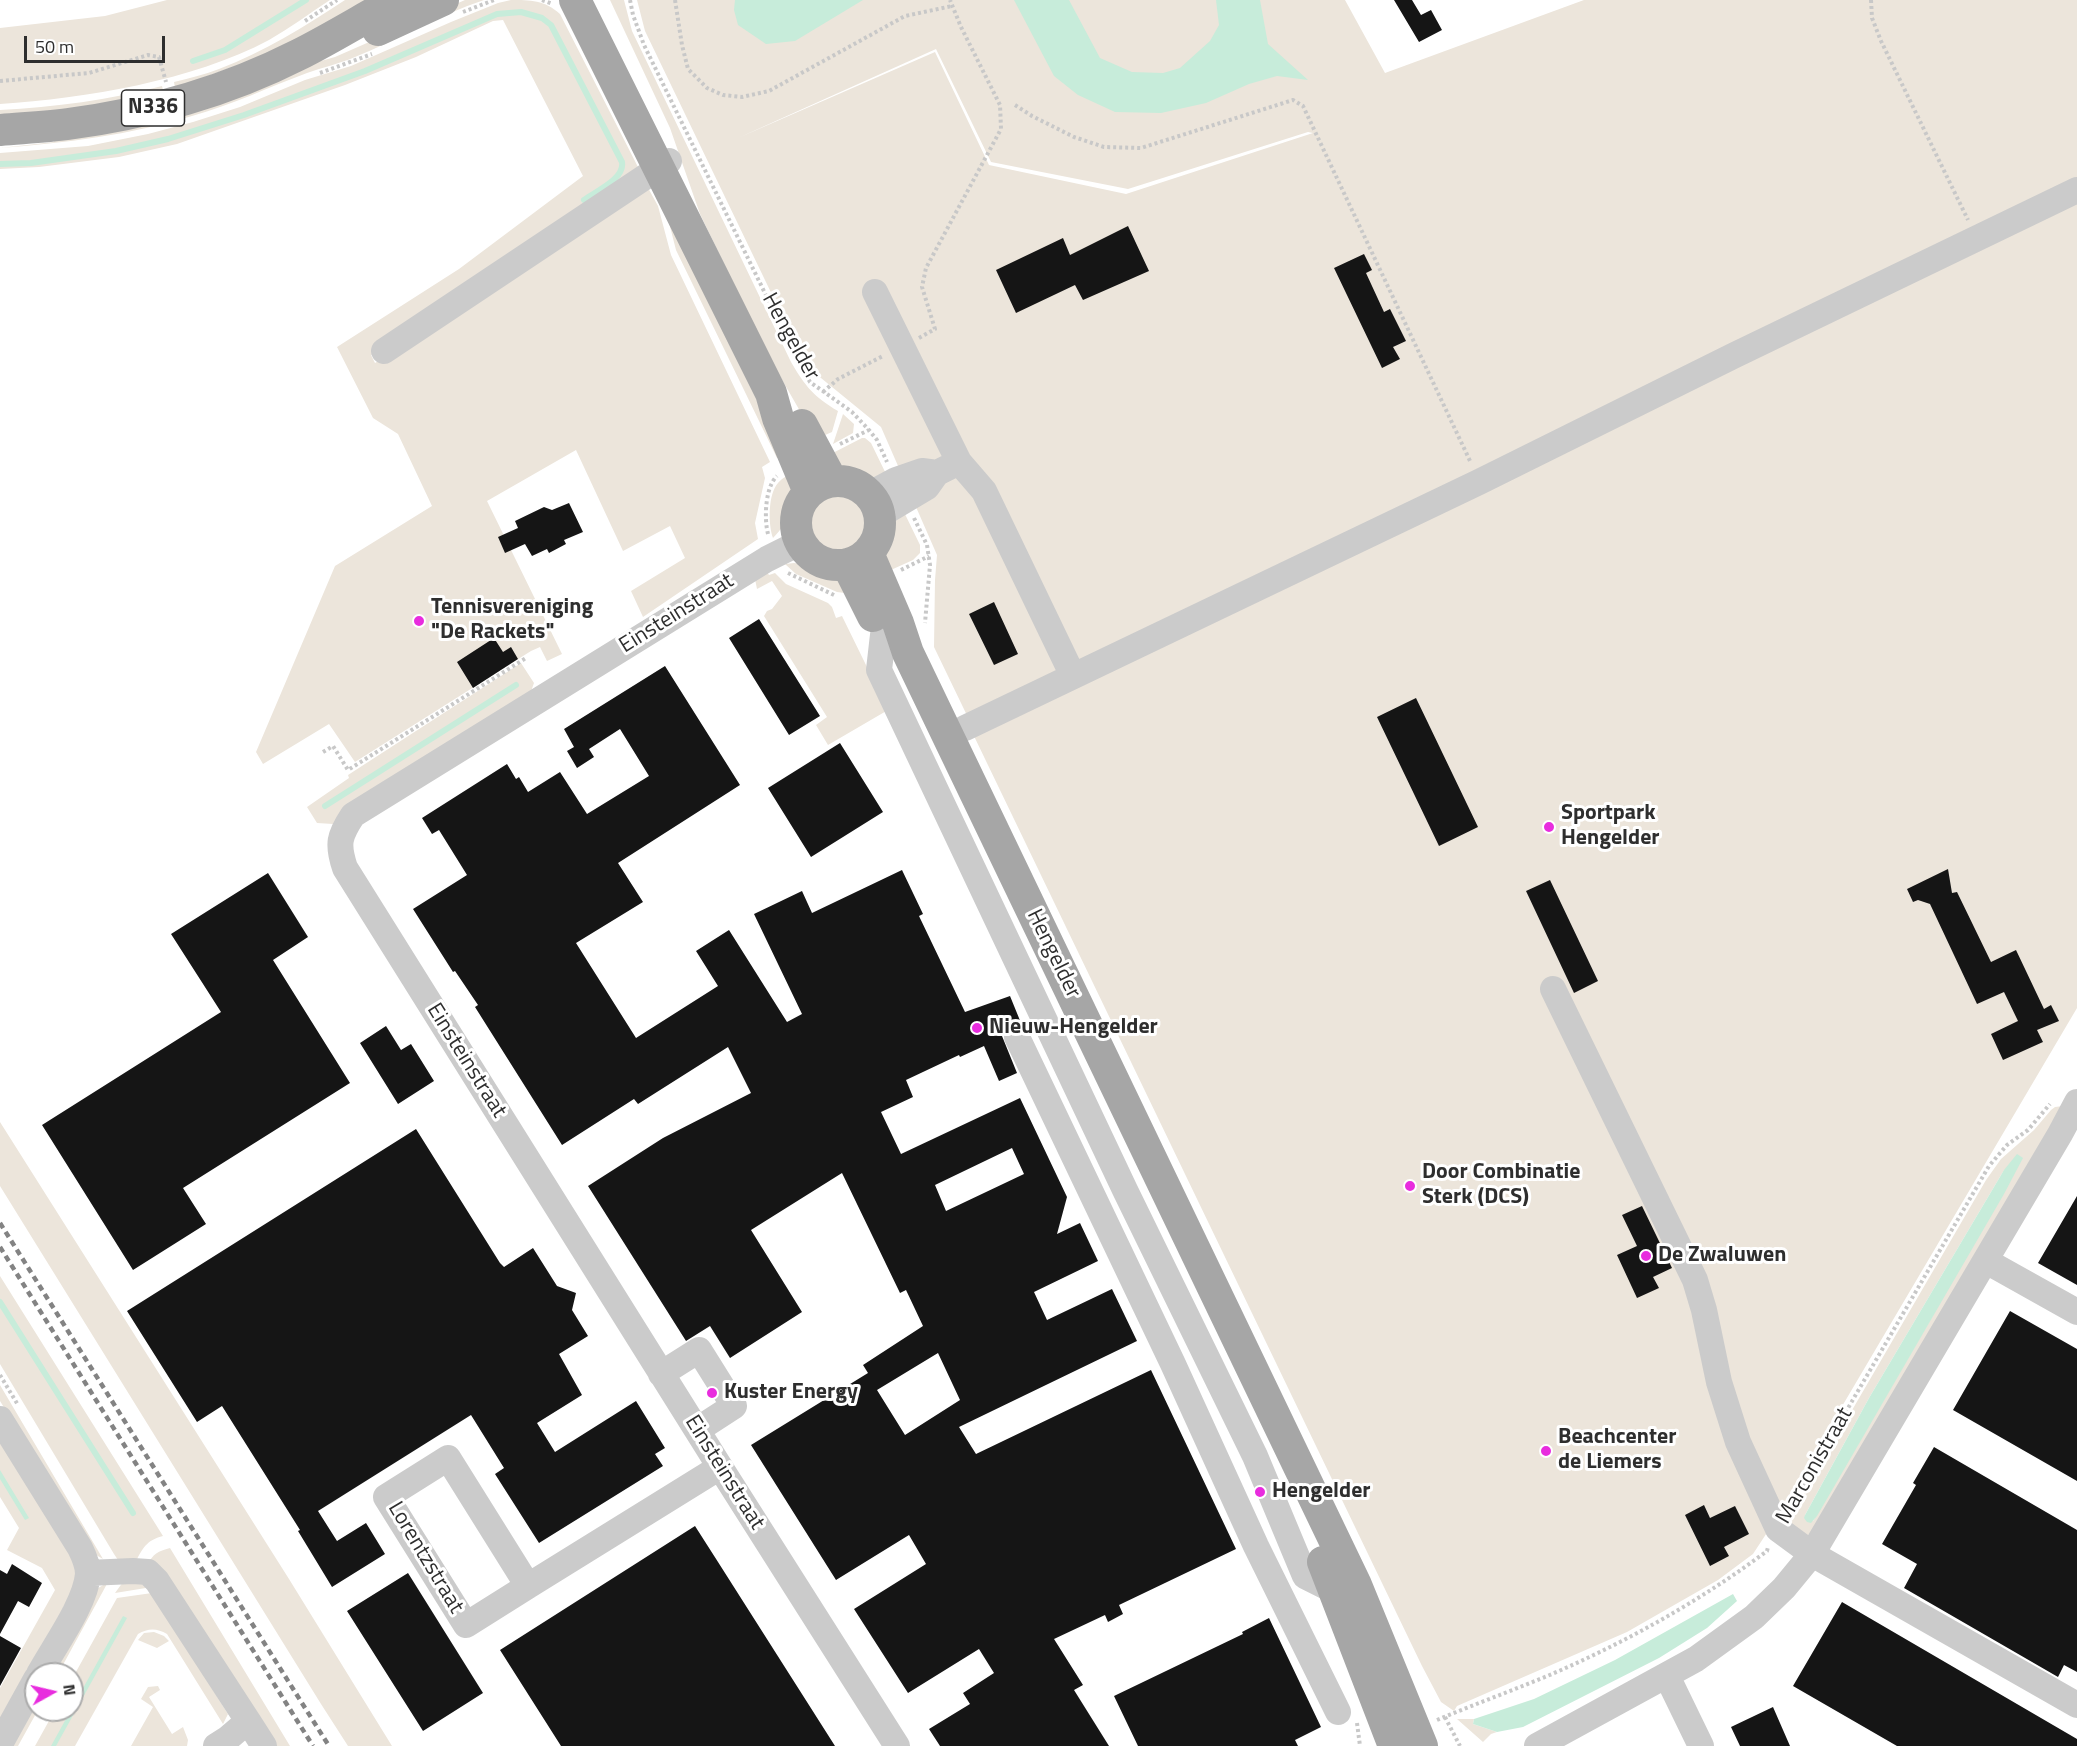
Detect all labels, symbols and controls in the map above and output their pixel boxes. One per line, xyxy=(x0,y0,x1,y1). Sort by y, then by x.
scale bar xyxy=(27,24,168,62)
text: 50 m xyxy=(35,33,74,60)
road number: N336 xyxy=(122,90,184,126)
street label: Hengelder xyxy=(755,289,825,385)
street label: Einsteinstraat xyxy=(615,568,739,660)
place label: Tennisvereniging "De Rackets" xyxy=(431,595,593,646)
marker: Tennisvereniging "De Rackets" xyxy=(412,614,426,628)
place label: Sportpark Hengelder xyxy=(1561,801,1660,852)
marker: Sportpark Hengelder xyxy=(1542,820,1556,834)
street label: Hengelder xyxy=(1020,905,1086,1003)
street label: Einsteinstraat xyxy=(420,999,512,1123)
place label: Nieuw-Hengelder xyxy=(989,1015,1158,1041)
marker: Nieuw-Hengelder xyxy=(970,1021,984,1035)
place label: Door Combinatie Sterk (DCS) xyxy=(1422,1160,1580,1212)
marker: Door Combinatie Sterk (DCS) xyxy=(1403,1179,1417,1193)
place label: De Zwaluwen xyxy=(1658,1243,1786,1269)
marker: De Zwaluwen xyxy=(1639,1249,1653,1263)
place label: Kuster Energy xyxy=(724,1380,858,1406)
marker: Kuster Energy xyxy=(705,1386,719,1400)
street label: Marconistraat xyxy=(1771,1403,1859,1529)
street label: Einsteinstraat xyxy=(678,1411,770,1535)
place label: Beachcenter de Liemers xyxy=(1558,1425,1676,1476)
marker: Beachcenter de Liemers xyxy=(1539,1444,1553,1458)
place label: Hengelder xyxy=(1272,1479,1371,1505)
marker: Hengelder xyxy=(1253,1485,1267,1499)
street label: Lorentzstraat xyxy=(381,1497,469,1619)
north arrow xyxy=(24,1662,84,1722)
text: N xyxy=(57,1683,82,1697)

